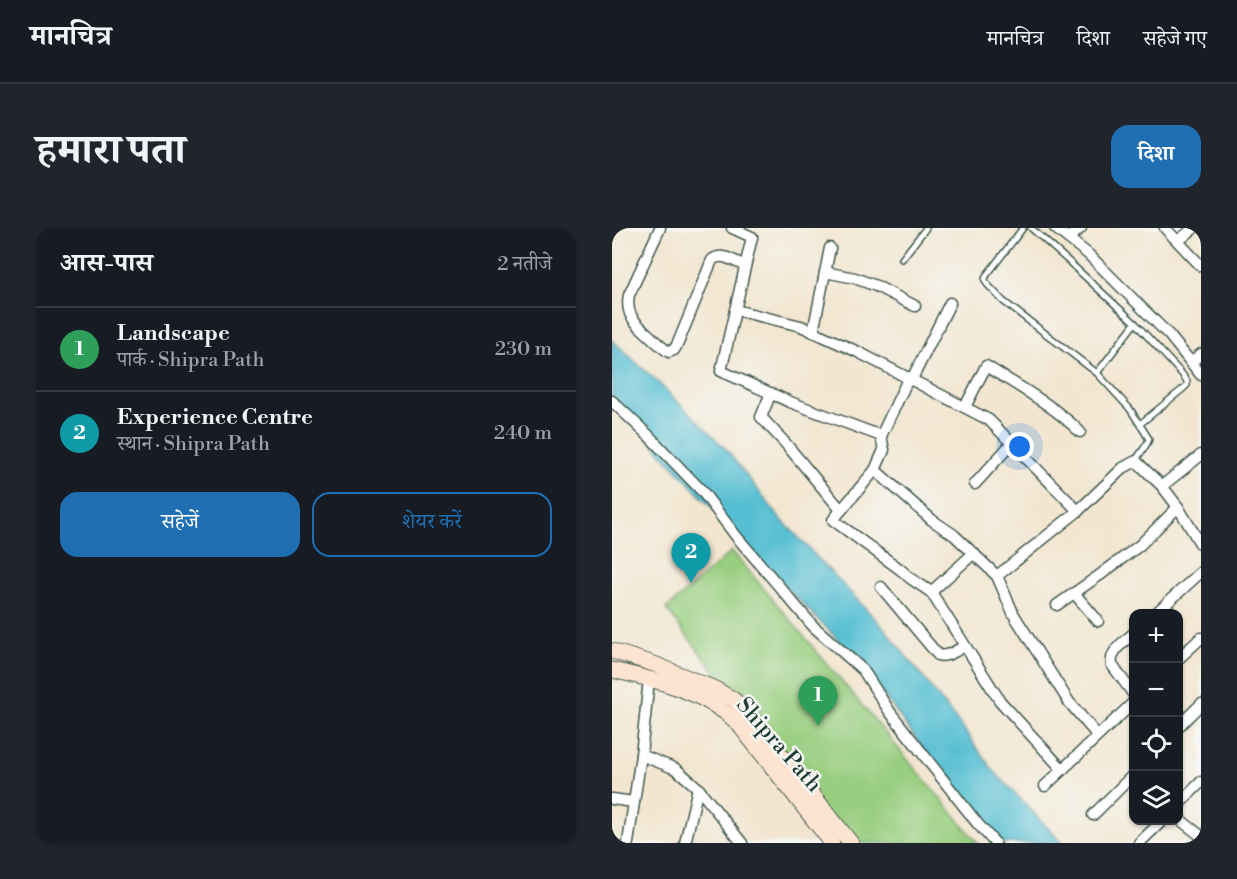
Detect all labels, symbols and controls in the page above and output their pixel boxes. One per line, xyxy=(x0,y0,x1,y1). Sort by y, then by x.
text: मानचित्र xyxy=(30,19,112,54)
text: मानचित्र xyxy=(987,26,1044,52)
text: दिशा xyxy=(1077,26,1110,52)
text: सहेजे गए xyxy=(1143,26,1207,52)
text: हमारा पता xyxy=(36,124,186,177)
button: दिशा xyxy=(1111,125,1201,188)
text: आस-पास xyxy=(60,247,153,279)
text: 2 नतीजे xyxy=(497,252,552,277)
text: Landscape xyxy=(117,320,230,347)
text: 1 xyxy=(75,337,84,362)
text: 230 m xyxy=(495,337,552,362)
text: पार्क · Shipra Path xyxy=(117,348,264,373)
text: Experience Centre xyxy=(117,404,313,431)
text: 2 xyxy=(73,421,86,446)
text: 240 m xyxy=(494,421,552,446)
text: स्थान · Shipra Path xyxy=(117,432,270,457)
your location xyxy=(1005,432,1034,461)
button: सहेजें xyxy=(60,492,300,557)
button: शेयर करें xyxy=(312,492,552,557)
pin: 2 xyxy=(672,534,710,583)
map controls xyxy=(1129,609,1183,825)
button: + xyxy=(1129,609,1183,663)
button: − xyxy=(1129,663,1183,717)
pin: 1 xyxy=(798,676,838,726)
street label: Shipra Path xyxy=(730,692,827,798)
button: locate xyxy=(1129,717,1183,771)
button: layers xyxy=(1129,771,1183,825)

